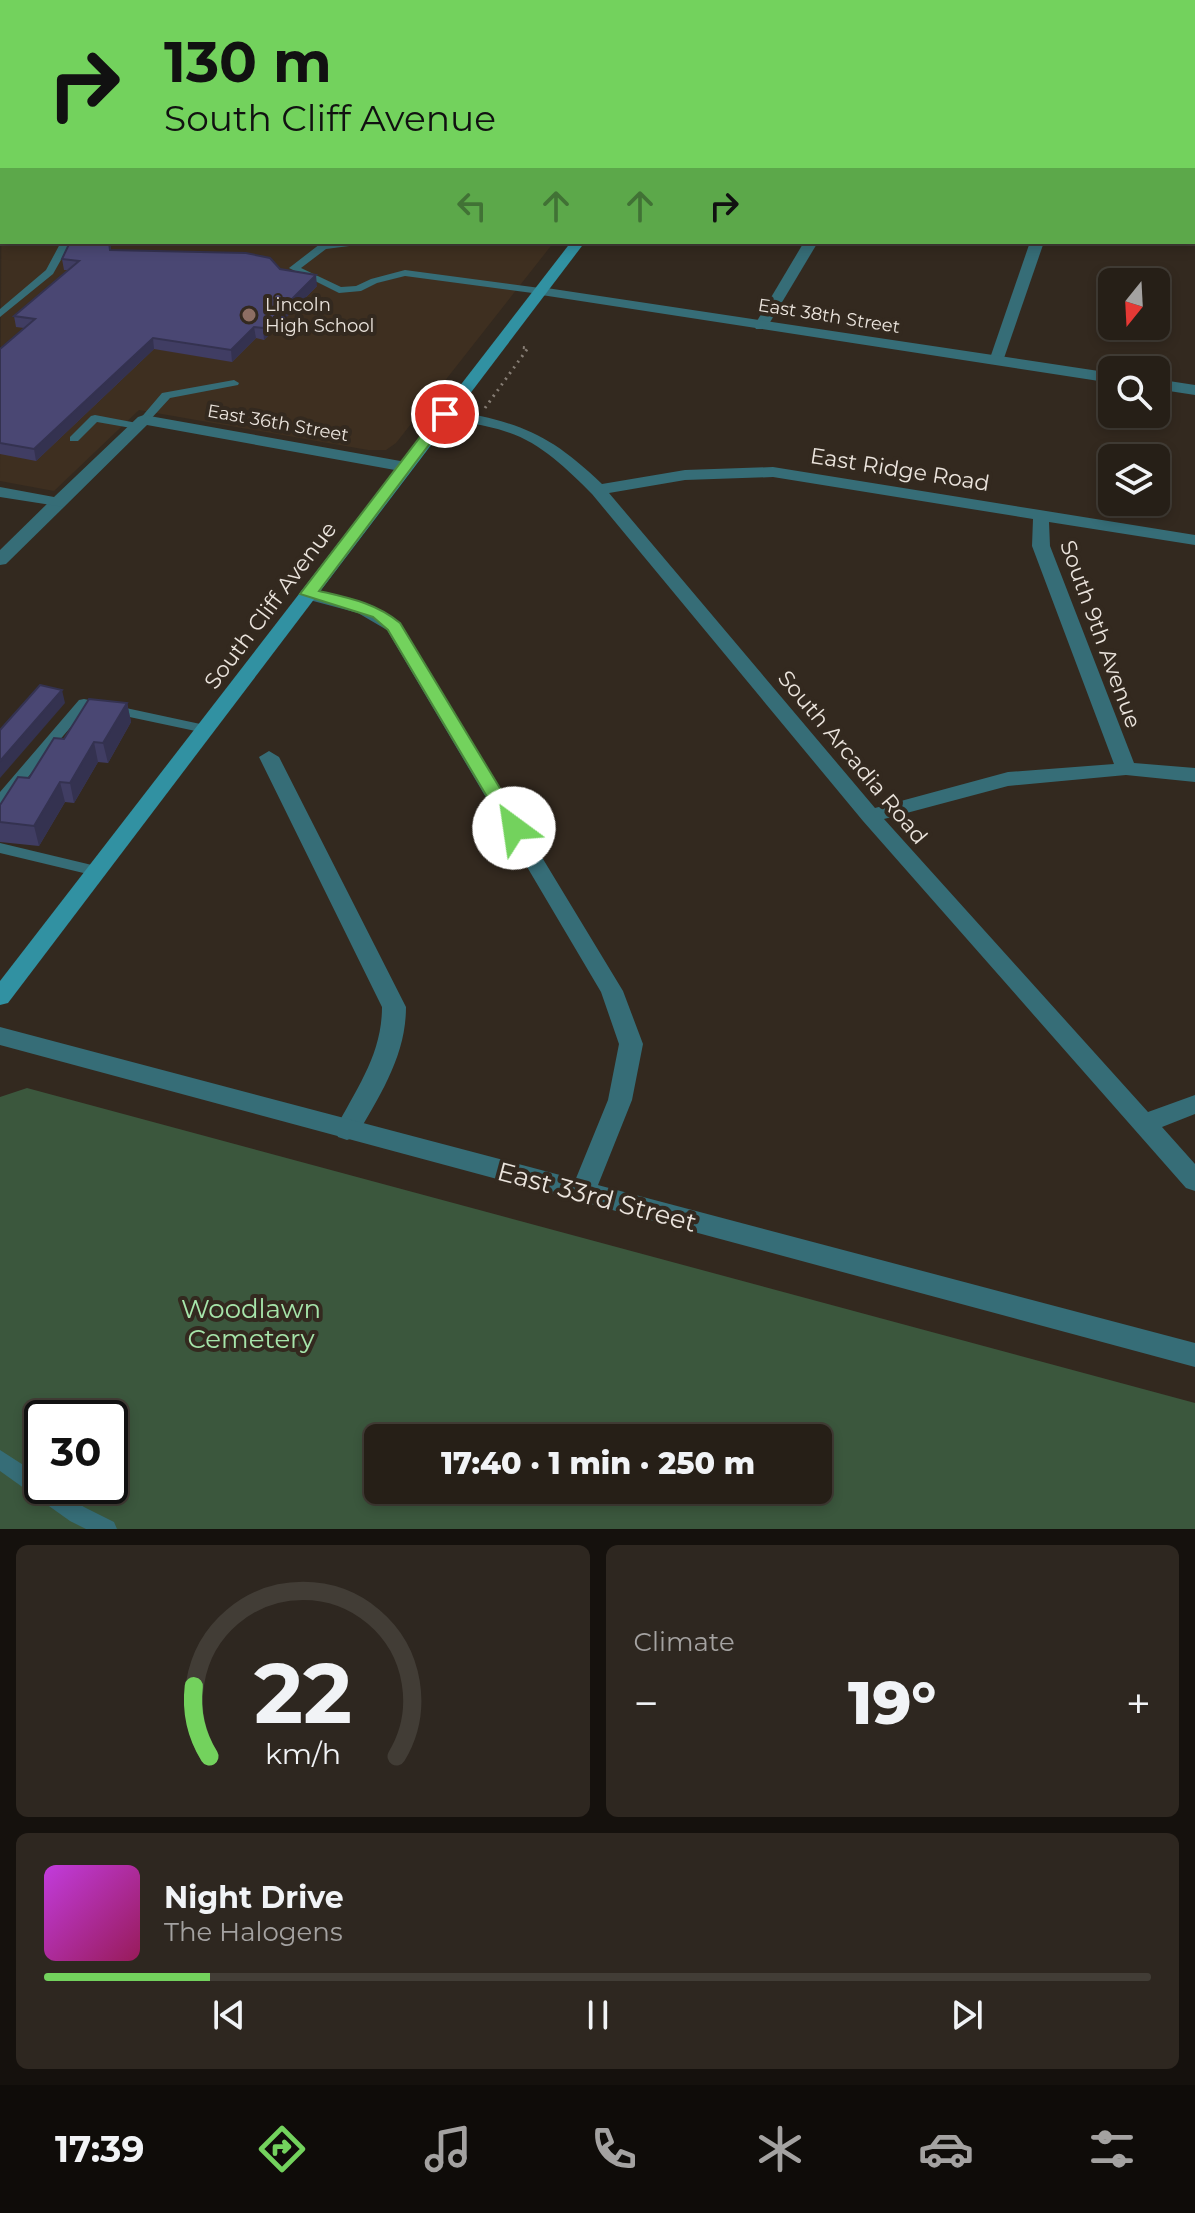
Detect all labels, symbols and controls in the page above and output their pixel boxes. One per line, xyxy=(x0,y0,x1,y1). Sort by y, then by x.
text: 130 m xyxy=(164,28,332,96)
icon: right xyxy=(32,32,136,136)
text: South Cliff Avenue xyxy=(164,96,496,140)
icon: left xyxy=(450,184,494,228)
icon: ahead xyxy=(534,184,578,228)
icon: ahead xyxy=(618,184,662,228)
icon: right xyxy=(702,184,746,228)
north arrow xyxy=(1098,268,1170,340)
map controls xyxy=(1098,268,1170,516)
place label: Lincoln High School xyxy=(265,294,374,337)
street label: East 38th Street xyxy=(756,294,902,338)
marker: Lincoln High School xyxy=(240,306,258,324)
button: search xyxy=(1098,356,1170,428)
pin xyxy=(411,380,479,448)
icon: arrive xyxy=(423,392,467,436)
street label: East 36th Street xyxy=(206,400,350,446)
street label: East Ridge Road xyxy=(808,442,992,497)
button: layers xyxy=(1098,444,1170,516)
street label: South Cliff Avenue xyxy=(199,516,342,694)
street label: South 9th Avenue xyxy=(1054,537,1147,732)
street label: South Arcadia Road xyxy=(772,665,933,850)
position arrow xyxy=(472,786,556,870)
street label: East 33rd Street xyxy=(494,1155,700,1239)
park label: Woodlawn Cemetery xyxy=(181,1293,321,1355)
speed limit sign: 30 xyxy=(24,1400,128,1504)
text: 17:40 · 1 min · 250 m xyxy=(441,1445,755,1482)
text: Climate xyxy=(634,1626,735,1658)
text: 22 xyxy=(254,1642,352,1744)
text: 19° xyxy=(848,1666,936,1739)
text: − xyxy=(634,1676,659,1730)
text: + xyxy=(1126,1676,1151,1730)
text: km/h xyxy=(265,1736,341,1771)
text: Night Drive xyxy=(164,1879,344,1916)
text: The Halogens xyxy=(164,1916,343,1948)
icon: previous xyxy=(207,1993,251,2037)
icon: pause xyxy=(576,1993,620,2037)
icon: next xyxy=(945,1993,989,2037)
icon: directions xyxy=(254,2121,310,2177)
icon: music xyxy=(420,2121,476,2177)
icon: phone xyxy=(586,2121,642,2177)
icon: climate xyxy=(752,2121,808,2177)
icon: car xyxy=(918,2121,974,2177)
icon: filters xyxy=(1084,2121,1140,2177)
text: 17:39 xyxy=(55,2127,144,2171)

